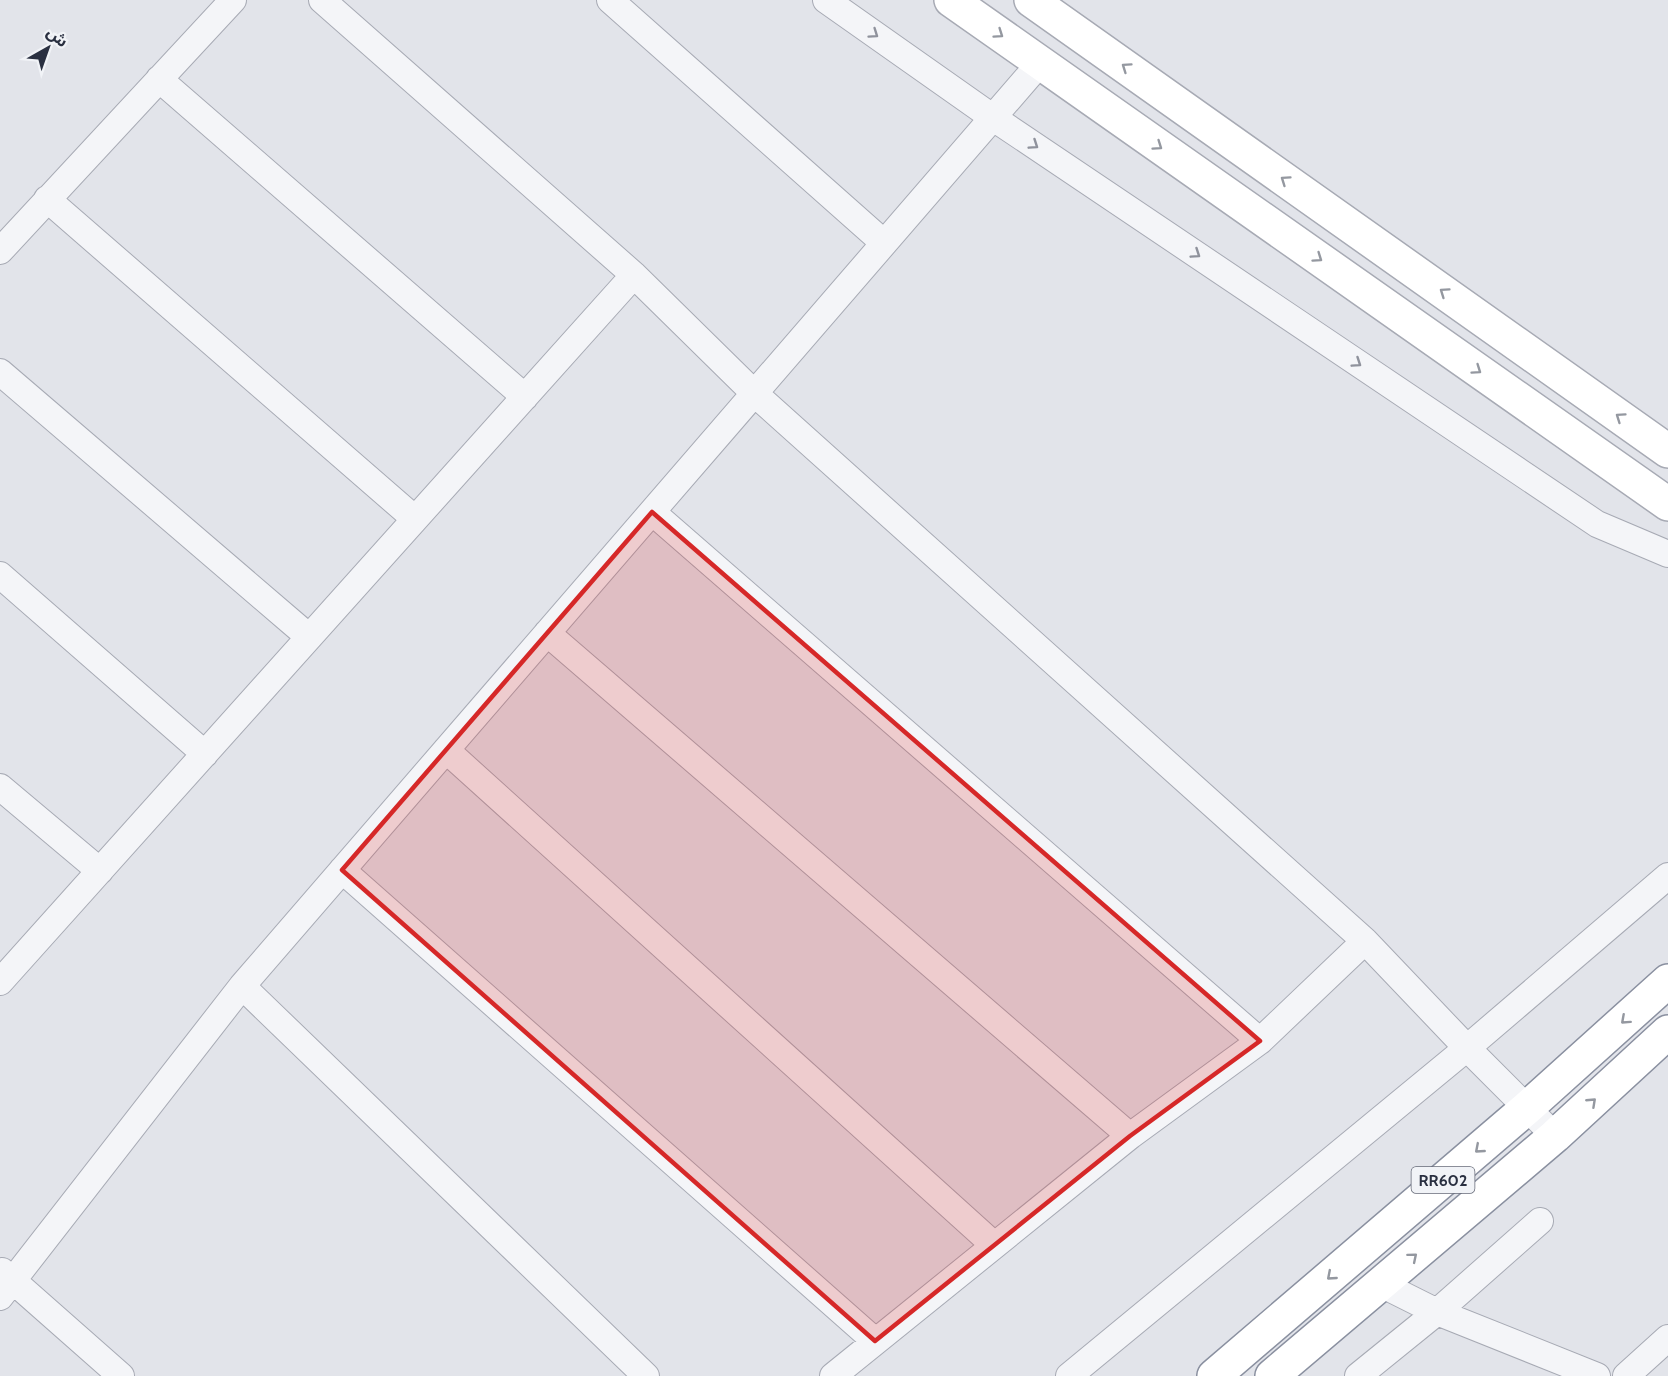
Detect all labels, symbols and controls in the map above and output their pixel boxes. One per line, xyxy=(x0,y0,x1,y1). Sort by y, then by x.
north arrow xyxy=(18,18,78,78)
text: ش xyxy=(43,23,72,51)
one-way arrow xyxy=(867,27,878,38)
one-way arrow xyxy=(992,27,1003,38)
one-way arrow xyxy=(1121,63,1132,74)
one-way arrow xyxy=(1027,138,1038,149)
one-way arrow xyxy=(1152,139,1163,150)
one-way arrow xyxy=(1280,176,1291,187)
one-way arrow xyxy=(1189,247,1200,258)
one-way arrow xyxy=(1311,251,1322,262)
one-way arrow xyxy=(1440,289,1451,300)
one-way arrow xyxy=(1351,356,1362,367)
one-way arrow xyxy=(1471,363,1482,374)
one-way arrow xyxy=(1616,413,1627,424)
one-way arrow xyxy=(1621,1013,1632,1024)
one-way arrow xyxy=(1585,1098,1596,1109)
one-way arrow xyxy=(1475,1142,1486,1153)
road number: RR602 xyxy=(1412,1167,1474,1193)
one-way arrow xyxy=(1406,1253,1417,1264)
one-way arrow xyxy=(1327,1269,1338,1280)

